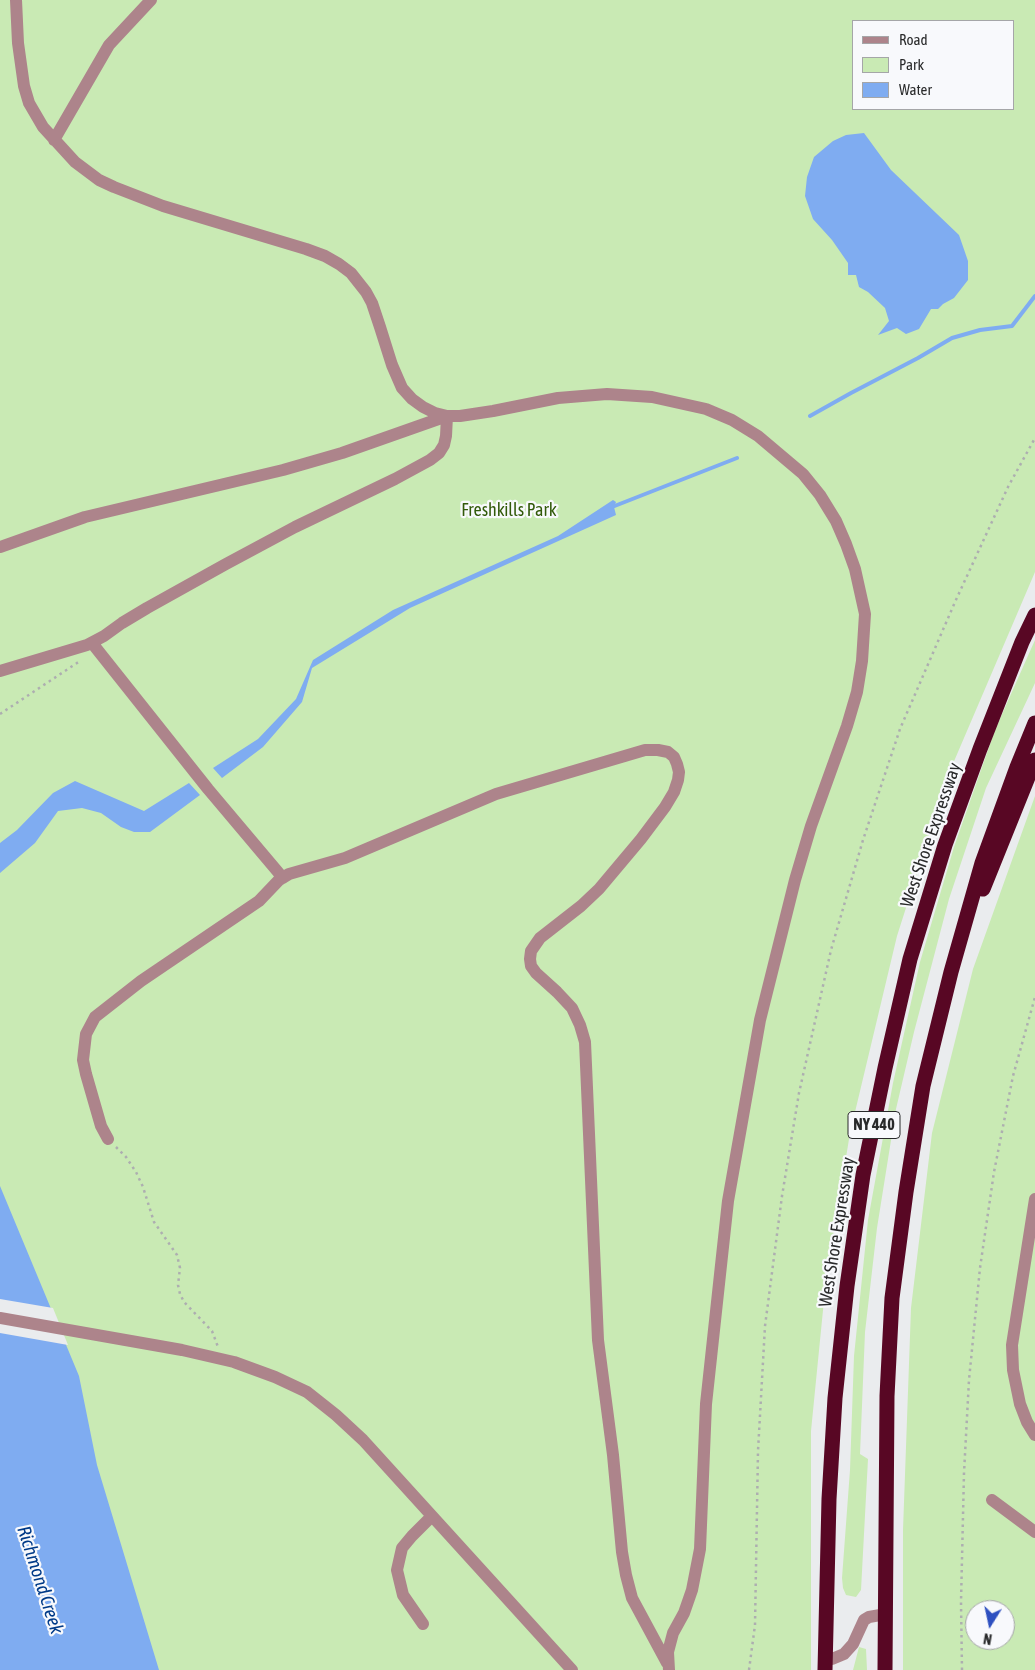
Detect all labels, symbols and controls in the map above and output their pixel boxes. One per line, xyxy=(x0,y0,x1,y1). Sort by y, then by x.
legend xyxy=(852,20,1015,110)
text: Road xyxy=(899,31,928,48)
text: Park xyxy=(899,56,924,73)
text: Water xyxy=(899,81,932,98)
park label: Freshkills Park xyxy=(461,499,557,521)
street label: West Shore Expressway xyxy=(896,760,966,910)
road number: NY 440 xyxy=(848,1112,900,1138)
street label: West Shore Expressway xyxy=(814,1156,860,1308)
water label: Richmond Creek xyxy=(12,1523,68,1637)
north arrow xyxy=(965,1600,1015,1650)
text: N xyxy=(982,1630,993,1647)

